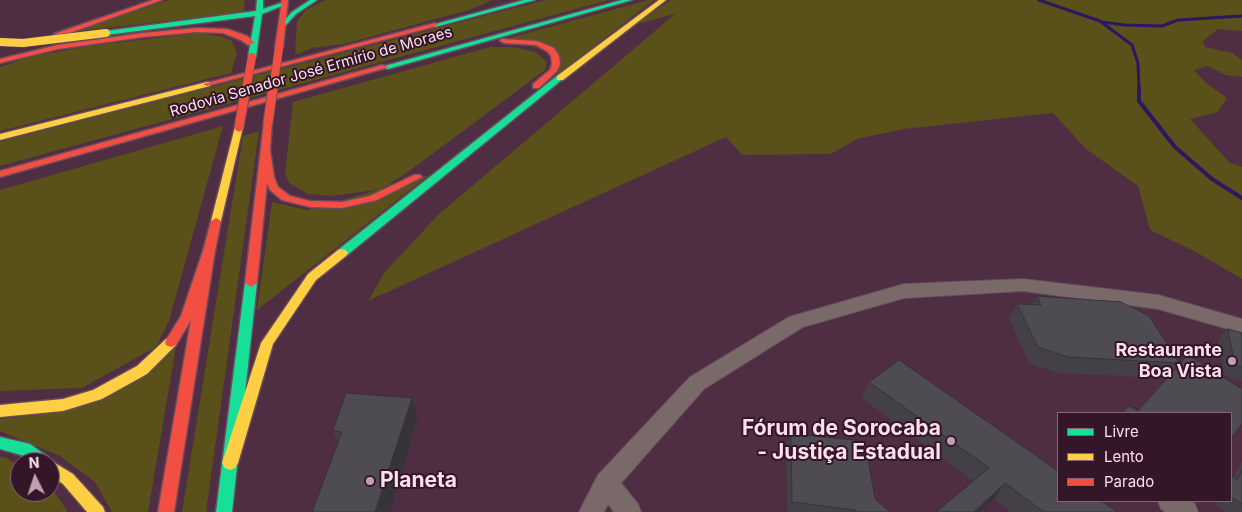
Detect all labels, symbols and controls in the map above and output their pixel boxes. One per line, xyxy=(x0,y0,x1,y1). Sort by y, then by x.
street label: Rodovia Senador José Ermírio de Moraes xyxy=(168,23,454,121)
place label: Restaurante Boa Vista xyxy=(1115,340,1222,382)
marker: Restaurante Boa Vista xyxy=(1226,355,1238,367)
legend xyxy=(1057,412,1232,502)
place label: Fórum de Sorocaba - Justiça Estadual xyxy=(742,416,941,466)
text: Livre xyxy=(1104,422,1139,441)
marker: Fórum de Sorocaba - Justiça Estadual xyxy=(945,435,957,447)
text: Lento xyxy=(1104,447,1144,466)
north arrow xyxy=(10,452,60,502)
text: N xyxy=(28,454,40,471)
place label: Planeta xyxy=(380,468,457,494)
text: Parado xyxy=(1104,472,1154,491)
marker: Planeta xyxy=(364,475,376,487)

